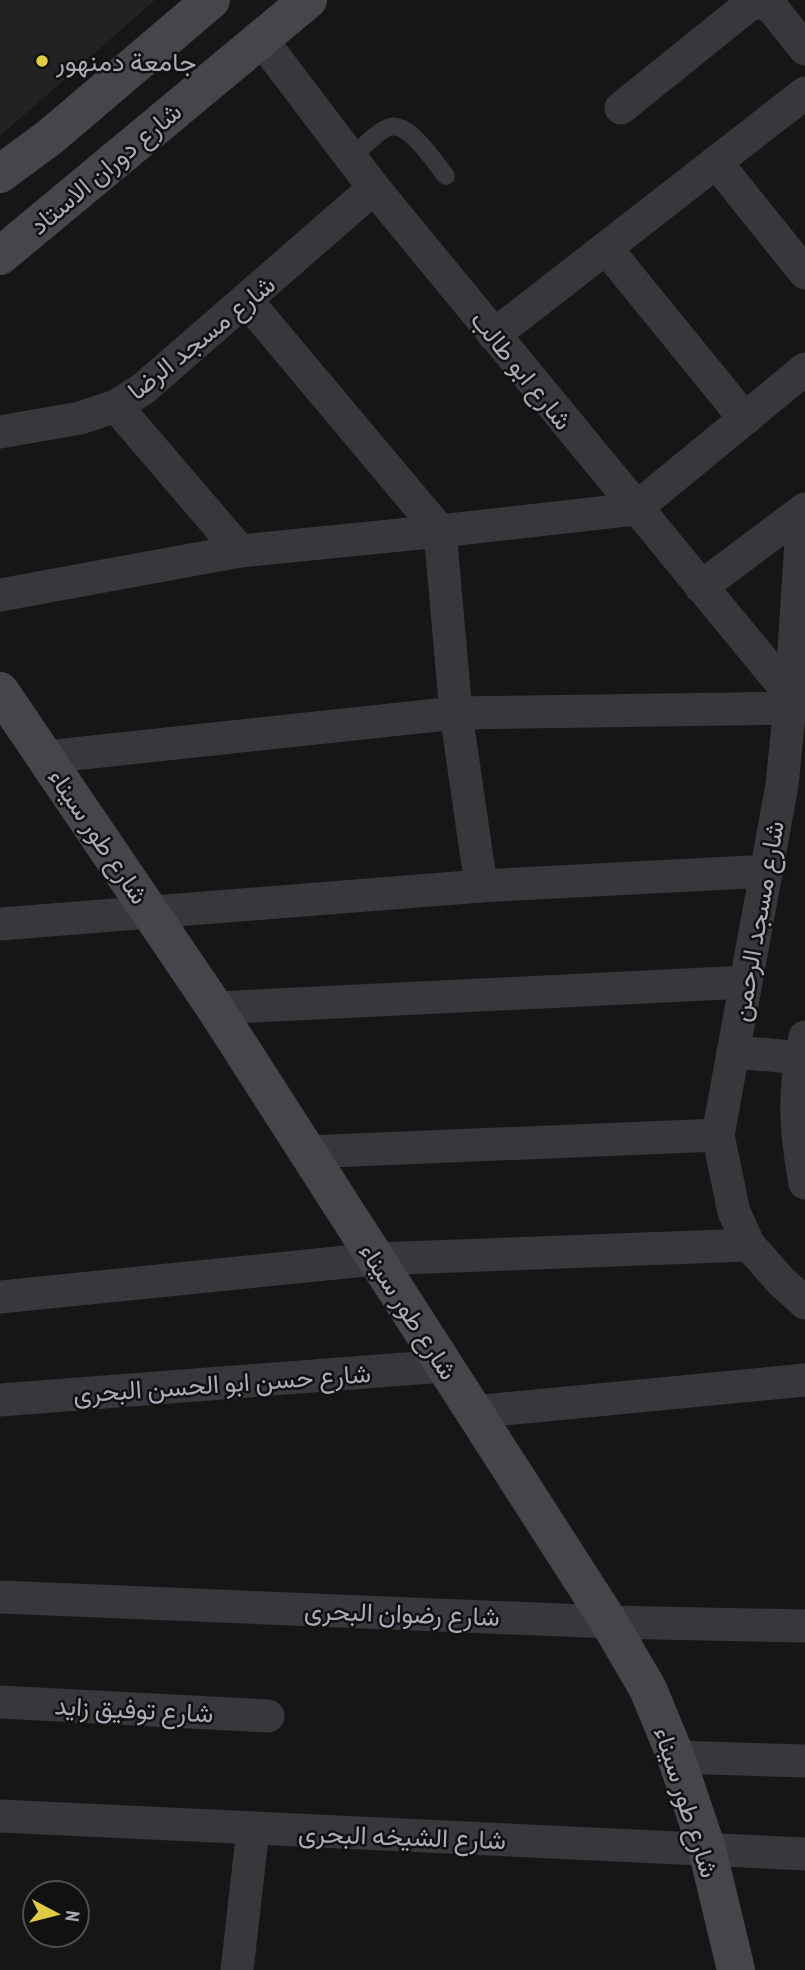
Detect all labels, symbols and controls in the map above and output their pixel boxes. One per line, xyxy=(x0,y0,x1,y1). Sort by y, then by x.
place label: جامعة دمنهور xyxy=(55,45,196,78)
marker: جامعة دمنهور xyxy=(34,53,50,69)
street label: شارع دوران الاستاد xyxy=(22,95,189,243)
street label: شارع مسجد الرضا xyxy=(120,267,283,408)
street label: شارع ابو طالب xyxy=(462,304,580,438)
street label: شارع طور سيناء xyxy=(40,762,157,911)
street label: شارع مسجد الرحمن xyxy=(723,818,793,1024)
street label: شارع طور سيناء xyxy=(351,1236,466,1387)
street label: شارع حسن ابو الحسن البحرى xyxy=(72,1356,372,1412)
street label: شارع رضوان البحرى xyxy=(304,1593,500,1635)
street label: شارع توفيق زايد xyxy=(53,1688,214,1732)
street label: شارع طور سيناء xyxy=(645,1722,727,1882)
street label: شارع الشيخه البحرى xyxy=(297,1816,507,1858)
north arrow xyxy=(21,1879,91,1949)
text: N xyxy=(60,1910,85,1923)

